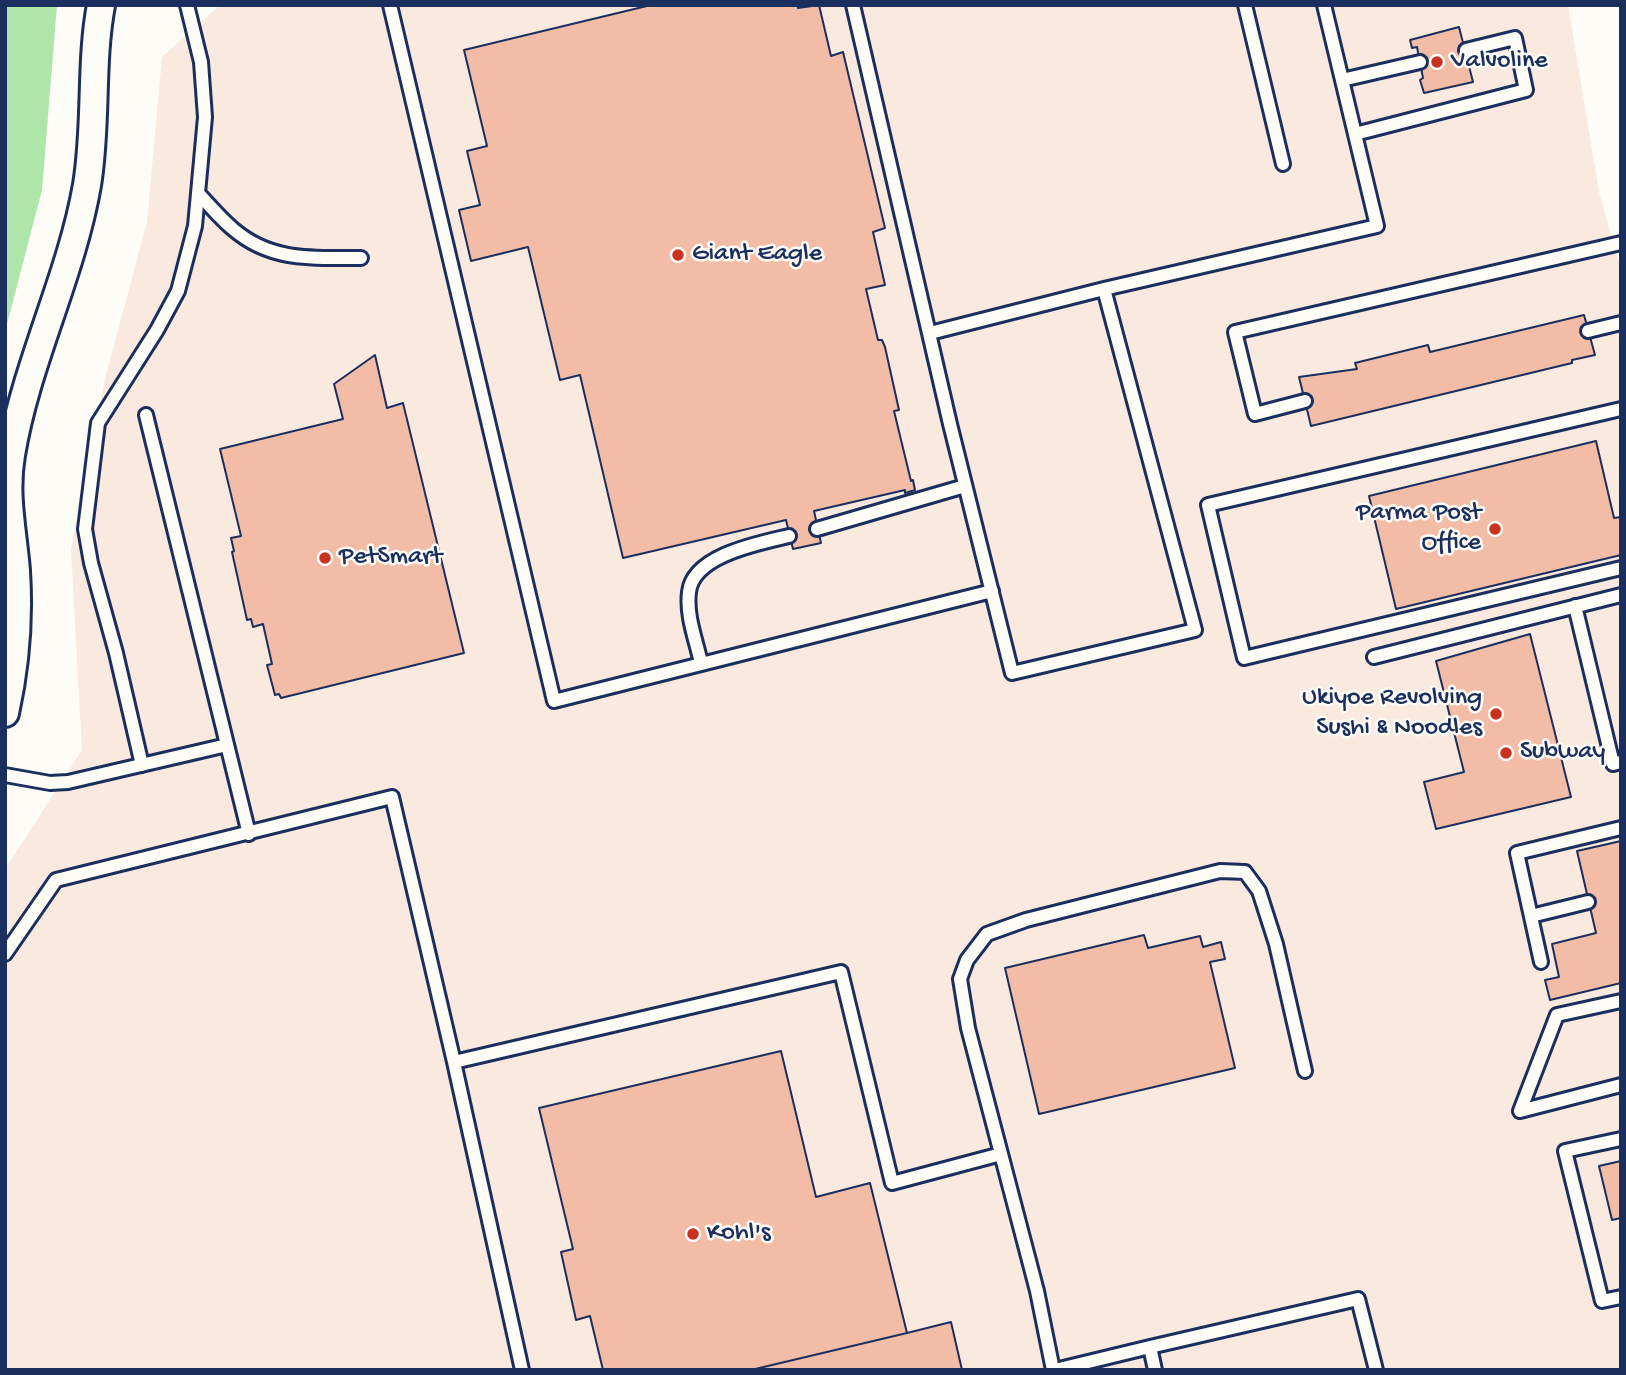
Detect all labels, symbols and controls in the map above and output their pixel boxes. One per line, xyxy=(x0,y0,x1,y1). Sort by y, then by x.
place label: Valvoline xyxy=(1451,46,1548,78)
marker: Valvoline xyxy=(1429,54,1445,70)
place label: Giant Eagle xyxy=(692,239,822,271)
marker: Giant Eagle xyxy=(670,247,686,263)
place label: Parma Post Office xyxy=(1356,498,1481,560)
marker: Parma Post Office xyxy=(1487,521,1503,537)
place label: PetSmart xyxy=(339,542,442,574)
marker: PetSmart xyxy=(317,550,333,566)
place label: Ukiyoe Revolving Sushi & Noodles xyxy=(1302,683,1482,744)
marker: Ukiyoe Revolving Sushi & Noodles xyxy=(1488,706,1504,722)
place label: Subway xyxy=(1520,737,1605,769)
marker: Subway xyxy=(1498,745,1514,761)
place label: Kohl's xyxy=(707,1218,771,1250)
marker: Kohl's xyxy=(685,1226,701,1242)

